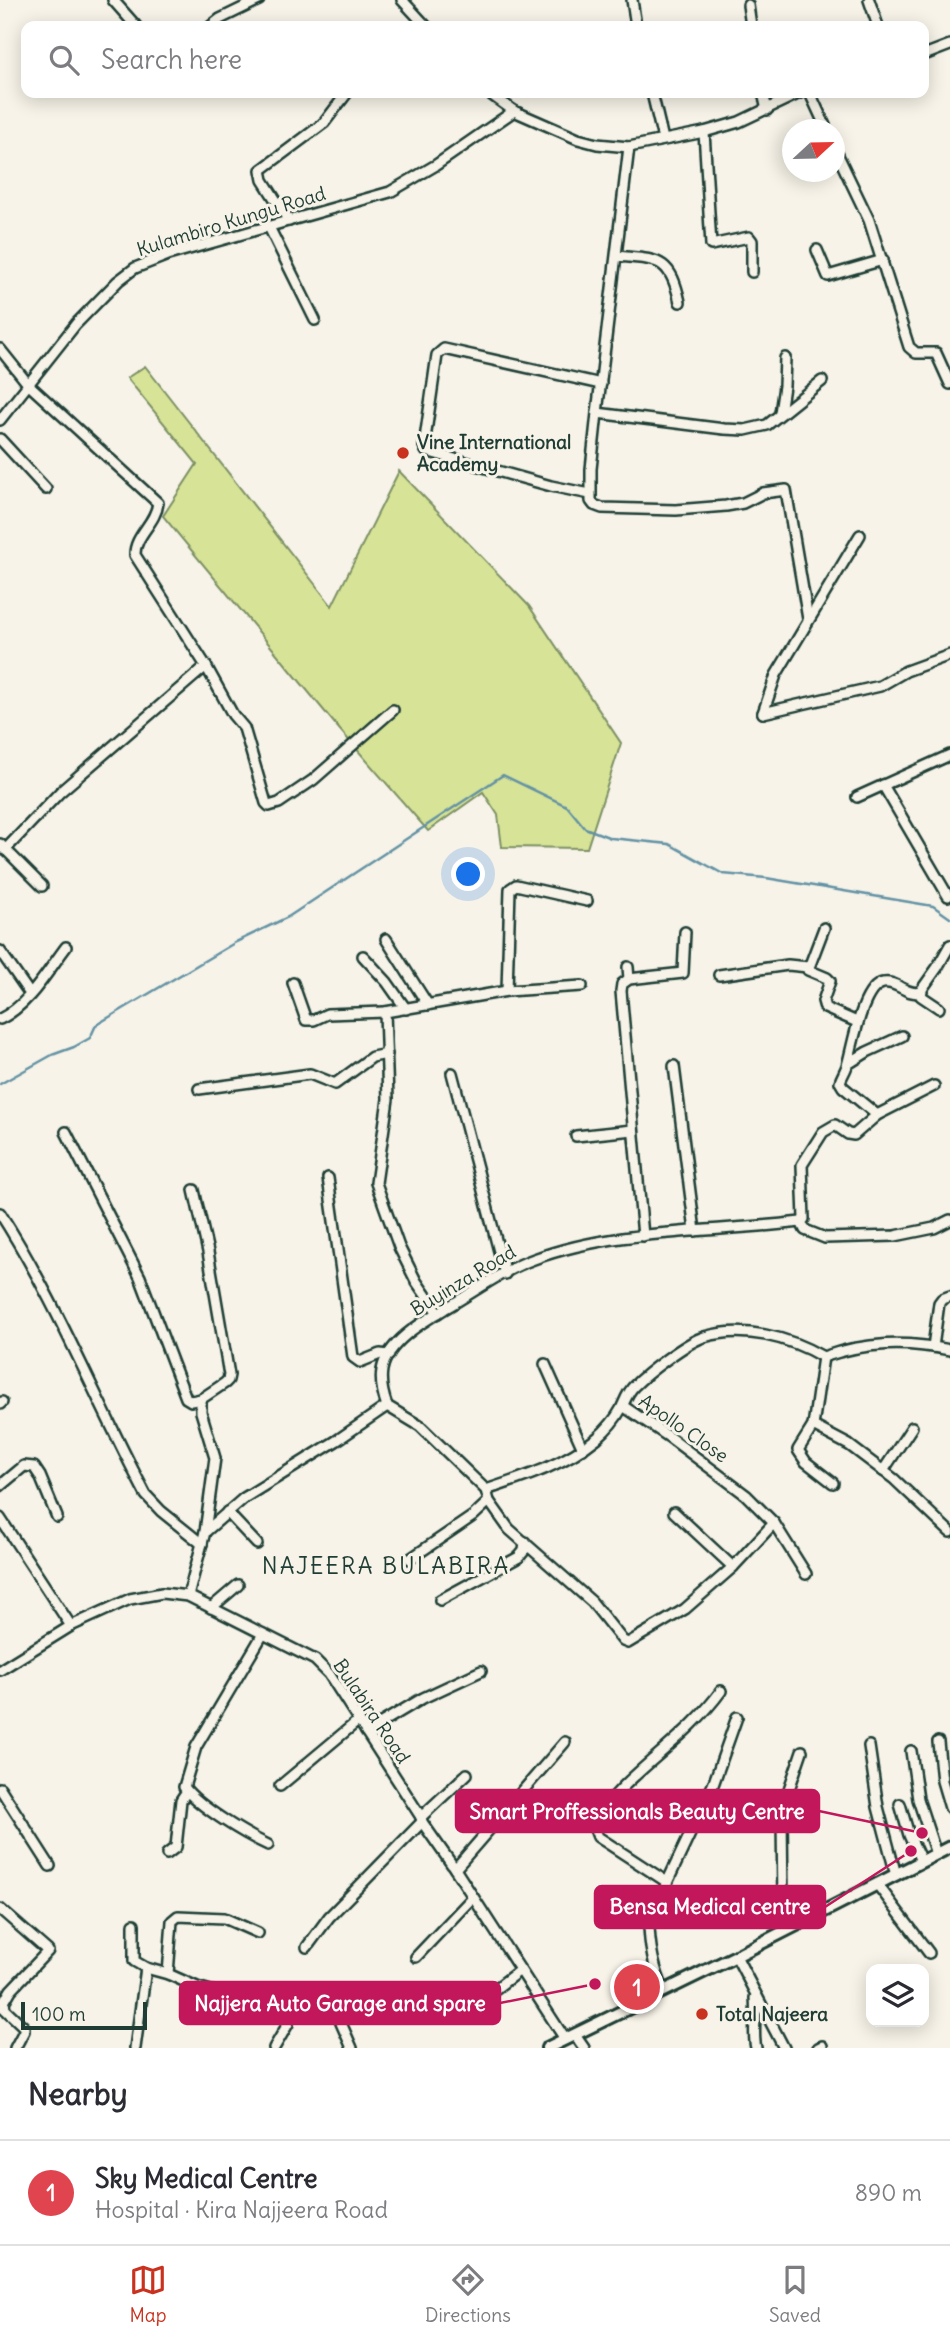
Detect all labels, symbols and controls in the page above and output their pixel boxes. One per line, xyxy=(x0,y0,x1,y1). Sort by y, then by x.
search box xyxy=(21,21,929,98)
icon: search xyxy=(45,41,83,79)
text: Search here xyxy=(101,43,242,76)
north arrow xyxy=(782,119,845,182)
street label: Kulambiro Kungu Road xyxy=(134,181,328,261)
place label: Vine International Academy xyxy=(417,430,571,476)
marker: Vine International Academy xyxy=(395,445,411,461)
your location xyxy=(451,857,485,891)
street label: Buyinza Road xyxy=(406,1239,520,1321)
street label: Apollo Close xyxy=(635,1388,733,1468)
district label: NAJEERA BULABIRA xyxy=(262,1551,510,1580)
street label: Bulabira Road xyxy=(328,1654,416,1768)
callout: Smart Proffessionals Beauty Centre xyxy=(456,1790,819,1832)
text: Smart Proffessionals Beauty Centre xyxy=(469,1798,805,1825)
callout: Bensa Medical centre xyxy=(595,1886,825,1928)
text: Bensa Medical centre xyxy=(609,1893,811,1920)
pin: 1 xyxy=(614,1961,660,2013)
map controls xyxy=(866,1964,929,2027)
button: layers xyxy=(866,1964,929,2027)
callout: Najjera Auto Garage and spare xyxy=(180,1982,500,2024)
text: Najjera Auto Garage and spare xyxy=(194,1990,486,2017)
scale bar xyxy=(21,1999,147,2031)
text: 100 m xyxy=(32,2002,86,2026)
place label: Total Najeera xyxy=(716,2002,828,2026)
marker: Total Najeera xyxy=(694,2006,710,2022)
text: Nearby xyxy=(28,2075,128,2113)
text: Sky Medical Centre xyxy=(95,2162,317,2195)
text: 1 xyxy=(46,2178,56,2207)
text: 890 m xyxy=(855,2178,922,2207)
text: Hospital · Kira Najjeera Road xyxy=(95,2195,388,2224)
tab: Map xyxy=(129,2261,167,2327)
tab: Directions xyxy=(425,2261,511,2327)
tab: Saved xyxy=(769,2261,821,2327)

